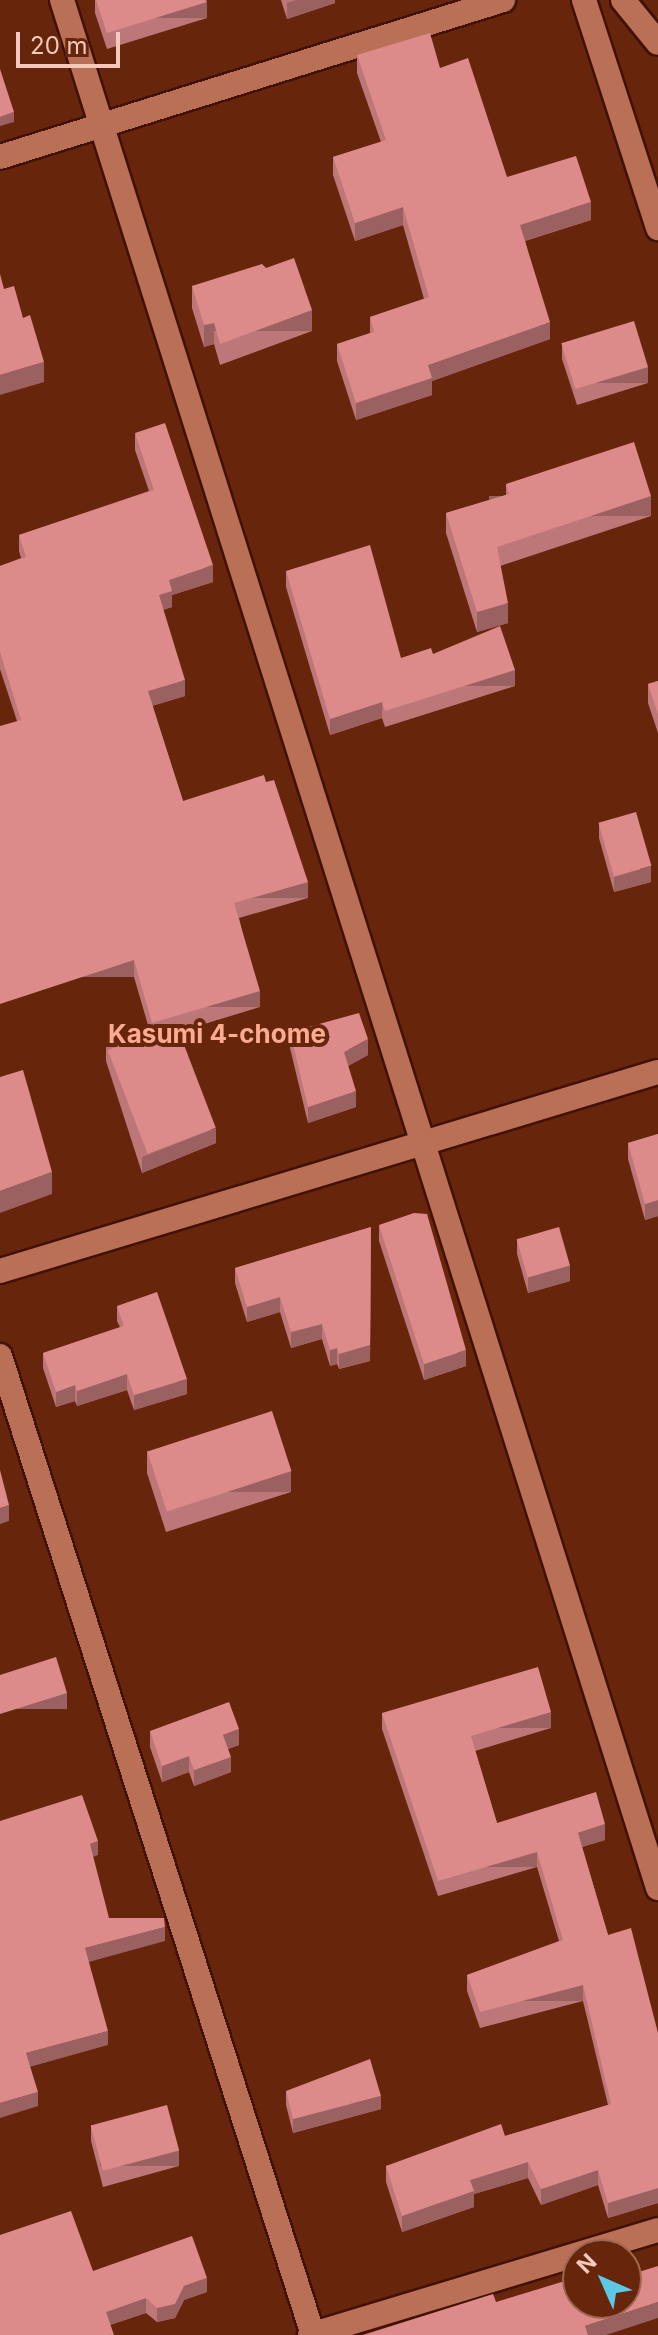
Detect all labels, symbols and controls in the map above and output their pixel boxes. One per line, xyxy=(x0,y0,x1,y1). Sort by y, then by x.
scale bar xyxy=(20,16,124,66)
text: 20 m xyxy=(30,31,88,60)
district label: Kasumi 4-chome xyxy=(108,1018,326,1050)
north arrow xyxy=(562,2239,642,2319)
text: N xyxy=(571,2248,602,2279)

